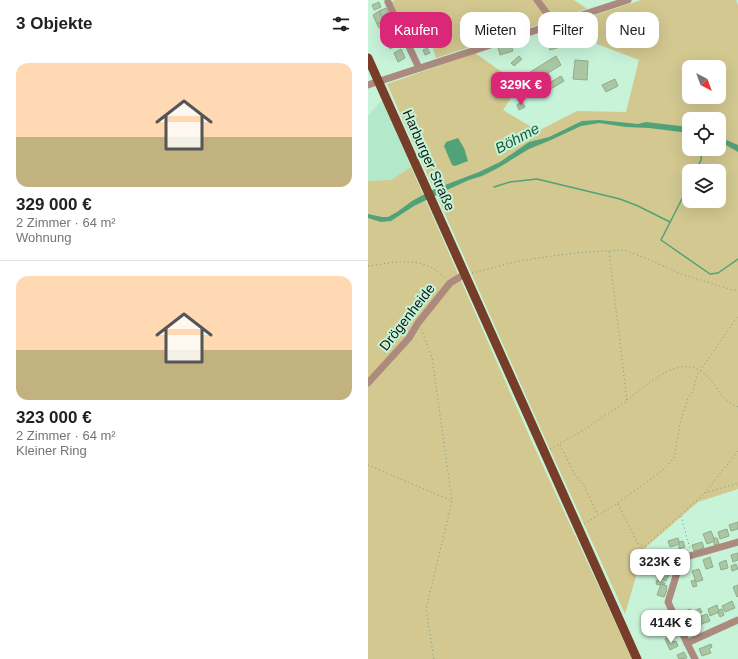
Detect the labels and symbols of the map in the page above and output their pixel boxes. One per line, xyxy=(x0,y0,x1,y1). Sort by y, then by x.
north arrow xyxy=(682,60,726,104)
pin: 329K € xyxy=(488,72,554,106)
street label: Harburger Straße xyxy=(400,107,459,213)
water label: Böhme xyxy=(492,119,542,157)
street label: Drögenheide xyxy=(376,280,438,354)
pin: 323K € xyxy=(627,549,693,583)
pin: 414K € xyxy=(638,610,704,644)

